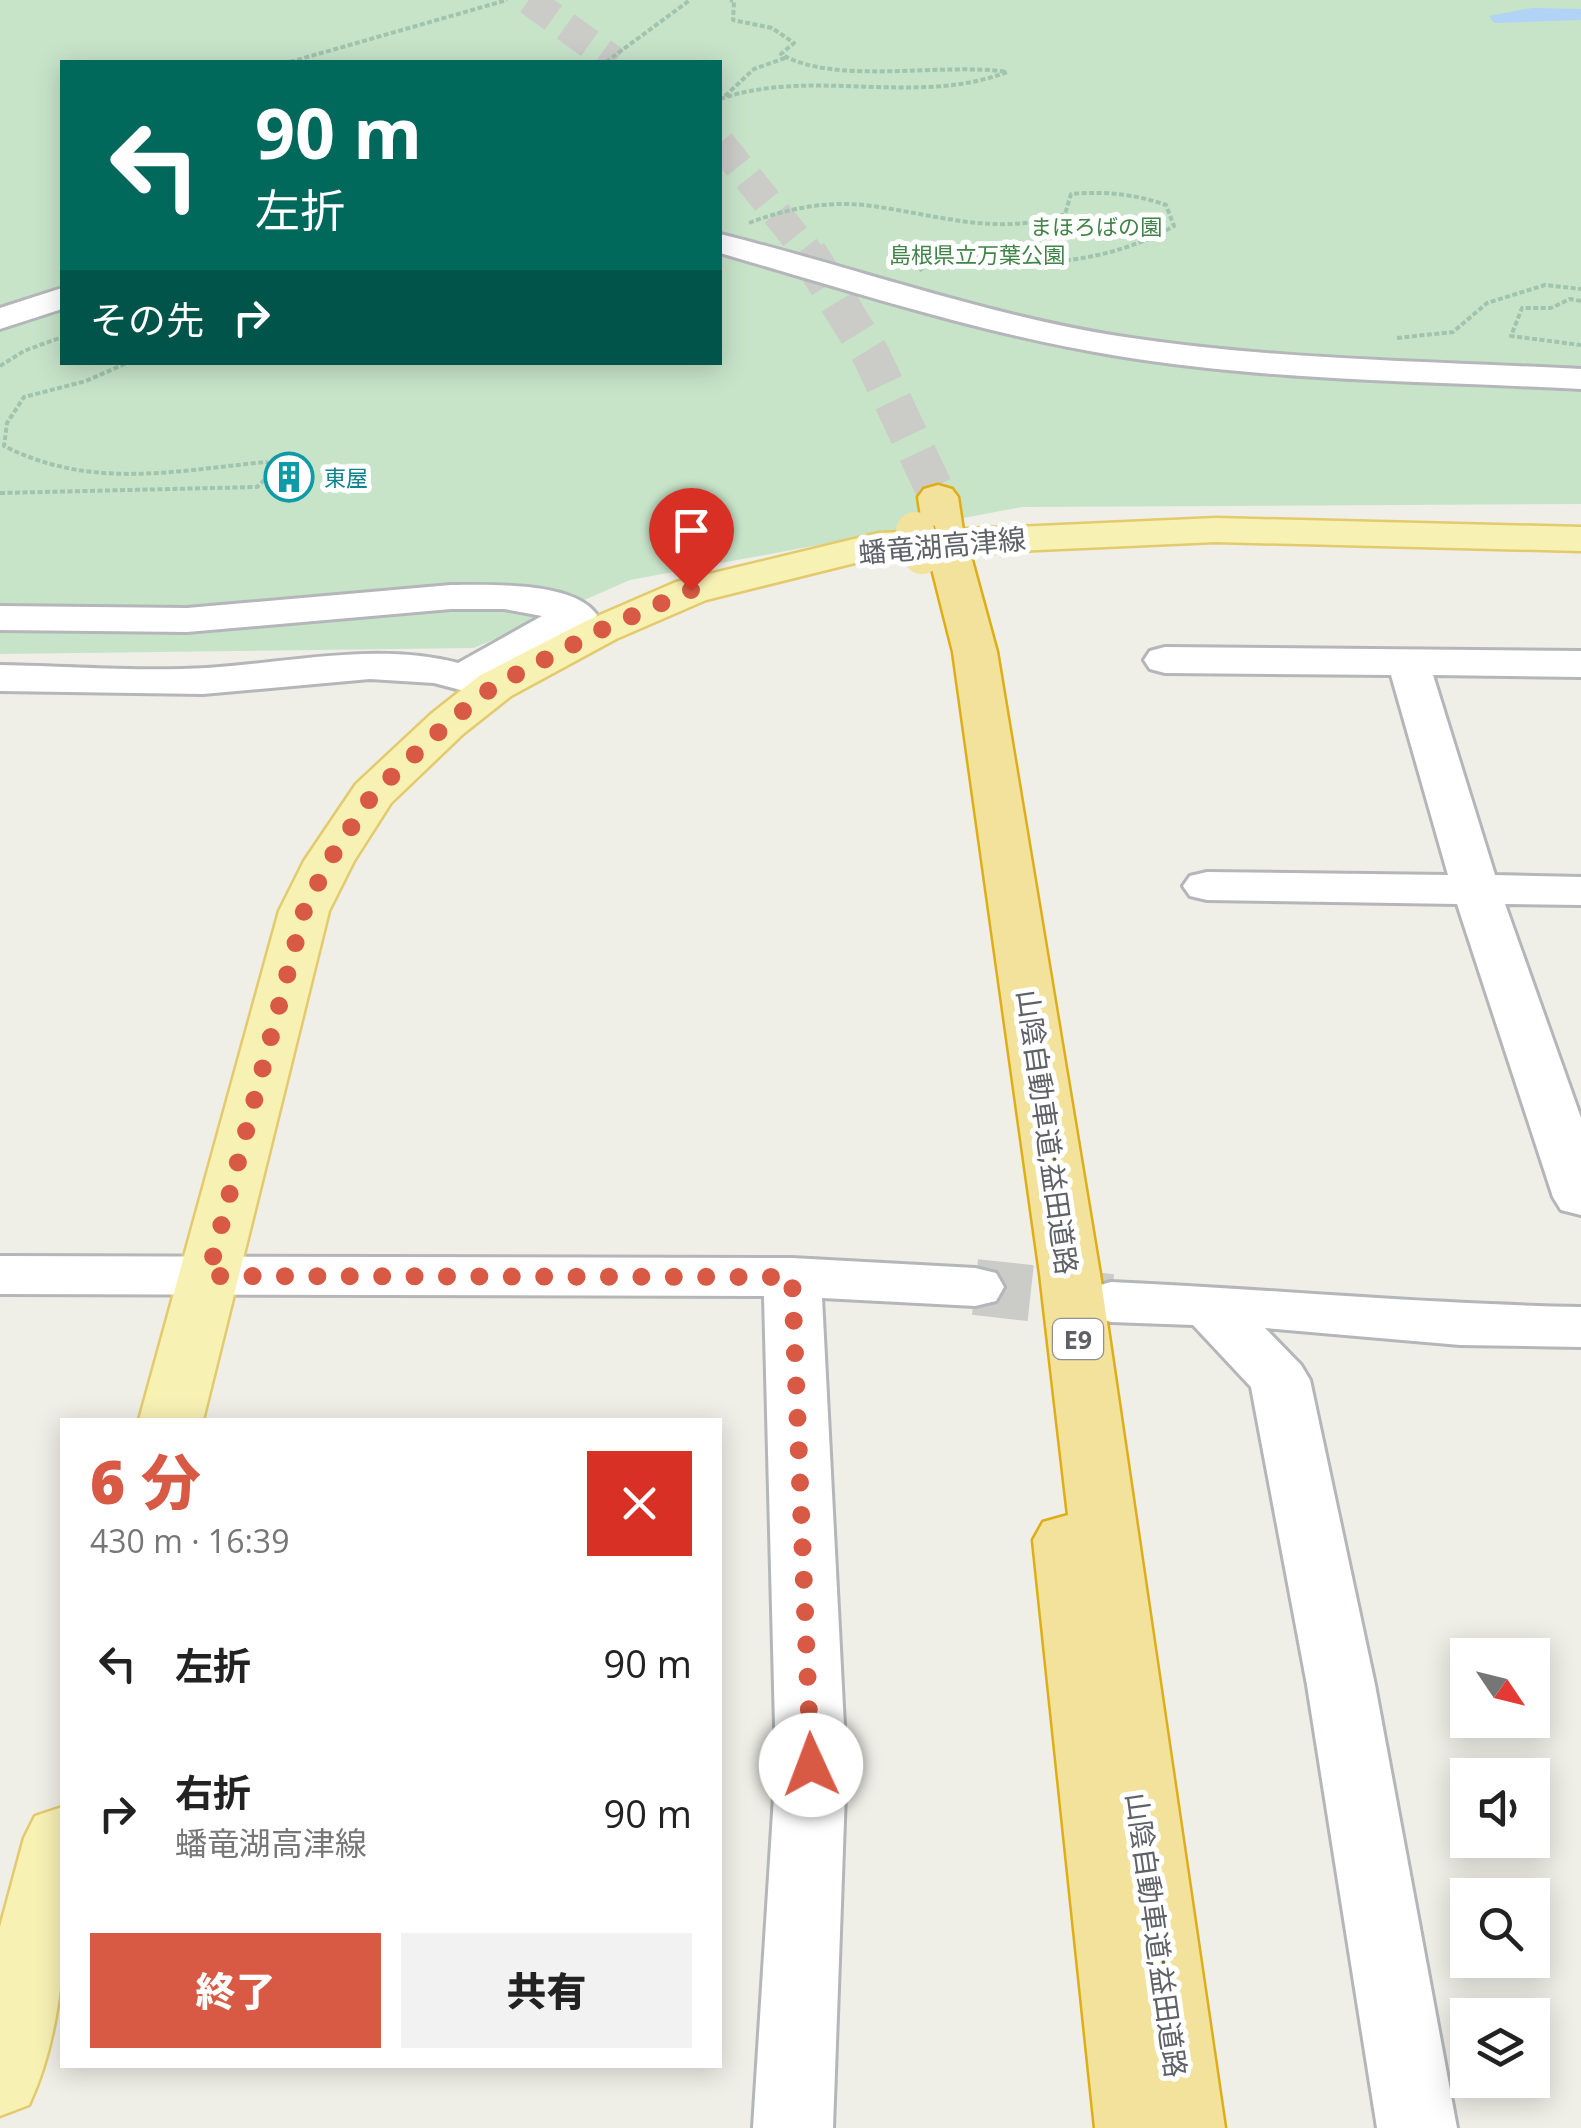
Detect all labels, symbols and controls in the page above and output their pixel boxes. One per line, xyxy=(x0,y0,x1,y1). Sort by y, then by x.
text: 90 m xyxy=(255,84,422,180)
icon: left xyxy=(90,100,220,230)
text: 左折 xyxy=(255,179,345,240)
park label: まほろばの園 xyxy=(1030,211,1162,241)
park label: 島根県立万葉公園 xyxy=(889,239,1065,269)
icon: right xyxy=(224,290,279,345)
text: その先 xyxy=(90,293,204,345)
building icon: 東屋 xyxy=(263,451,315,503)
place label: 東屋 xyxy=(324,462,368,492)
pin xyxy=(649,488,734,591)
icon: arrive xyxy=(664,503,719,558)
street label: 蟠竜湖高津線 xyxy=(857,519,1027,571)
street label: 山陰自動車道;益田道路 xyxy=(1009,987,1087,1277)
road number: E9 xyxy=(1053,1319,1103,1359)
text: 6 分 xyxy=(90,1440,201,1522)
button: close xyxy=(587,1451,692,1556)
text: 430 m · 16:39 xyxy=(90,1519,289,1562)
icon: left xyxy=(90,1636,145,1691)
text: 90 m xyxy=(603,1637,692,1689)
north arrow xyxy=(1450,1638,1550,1738)
map controls xyxy=(1450,1638,1550,2098)
text: 左折 xyxy=(175,1639,251,1691)
position arrow xyxy=(759,1713,863,1817)
button: sound xyxy=(1450,1758,1550,1858)
text: 右折 xyxy=(175,1766,251,1818)
icon: right xyxy=(90,1786,145,1841)
text: 90 m xyxy=(603,1787,692,1839)
street label: 山陰自動車道;益田道路 xyxy=(1118,1790,1196,2080)
text: 蟠竜湖高津線 xyxy=(175,1821,367,1864)
button: search xyxy=(1450,1878,1550,1978)
button: 終了 xyxy=(90,1933,381,2048)
button: 共有 xyxy=(401,1933,692,2048)
button: layers xyxy=(1450,1998,1550,2098)

